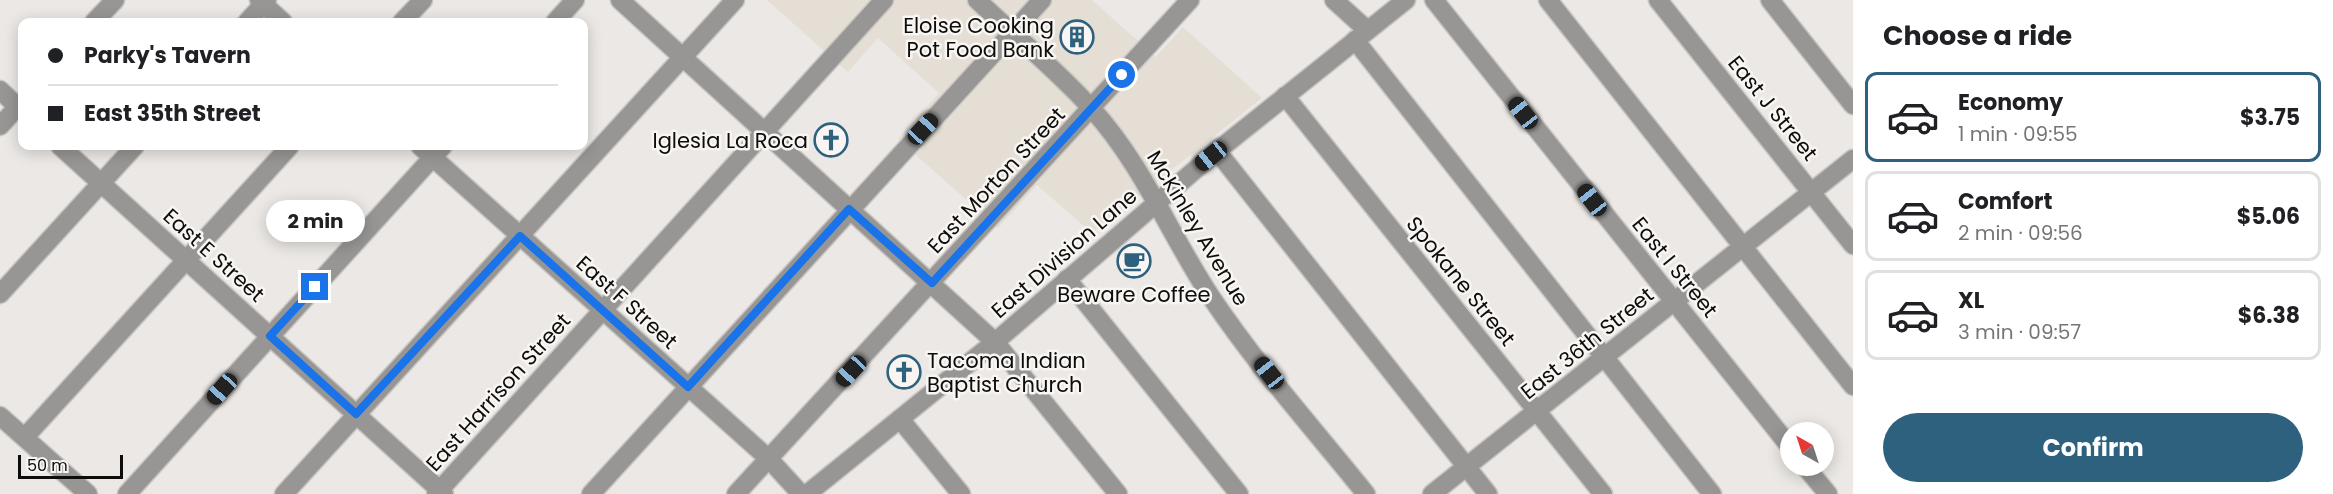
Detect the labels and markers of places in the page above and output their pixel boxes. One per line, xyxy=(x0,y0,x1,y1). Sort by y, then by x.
place label: Eloise Cooking Pot Food Bank xyxy=(903,11,1054,64)
building icon: Eloise Cooking Pot Food Bank xyxy=(1059,19,1095,55)
church icon: Iglesia La Roca xyxy=(813,122,849,158)
place label: Iglesia La Roca xyxy=(652,126,808,155)
cafe icon: Beware Coffee xyxy=(1116,243,1152,279)
place label: Beware Coffee xyxy=(1057,280,1211,309)
place label: Tacoma Indian Baptist Church xyxy=(927,346,1086,399)
church icon: Tacoma Indian Baptist Church xyxy=(886,354,922,390)

